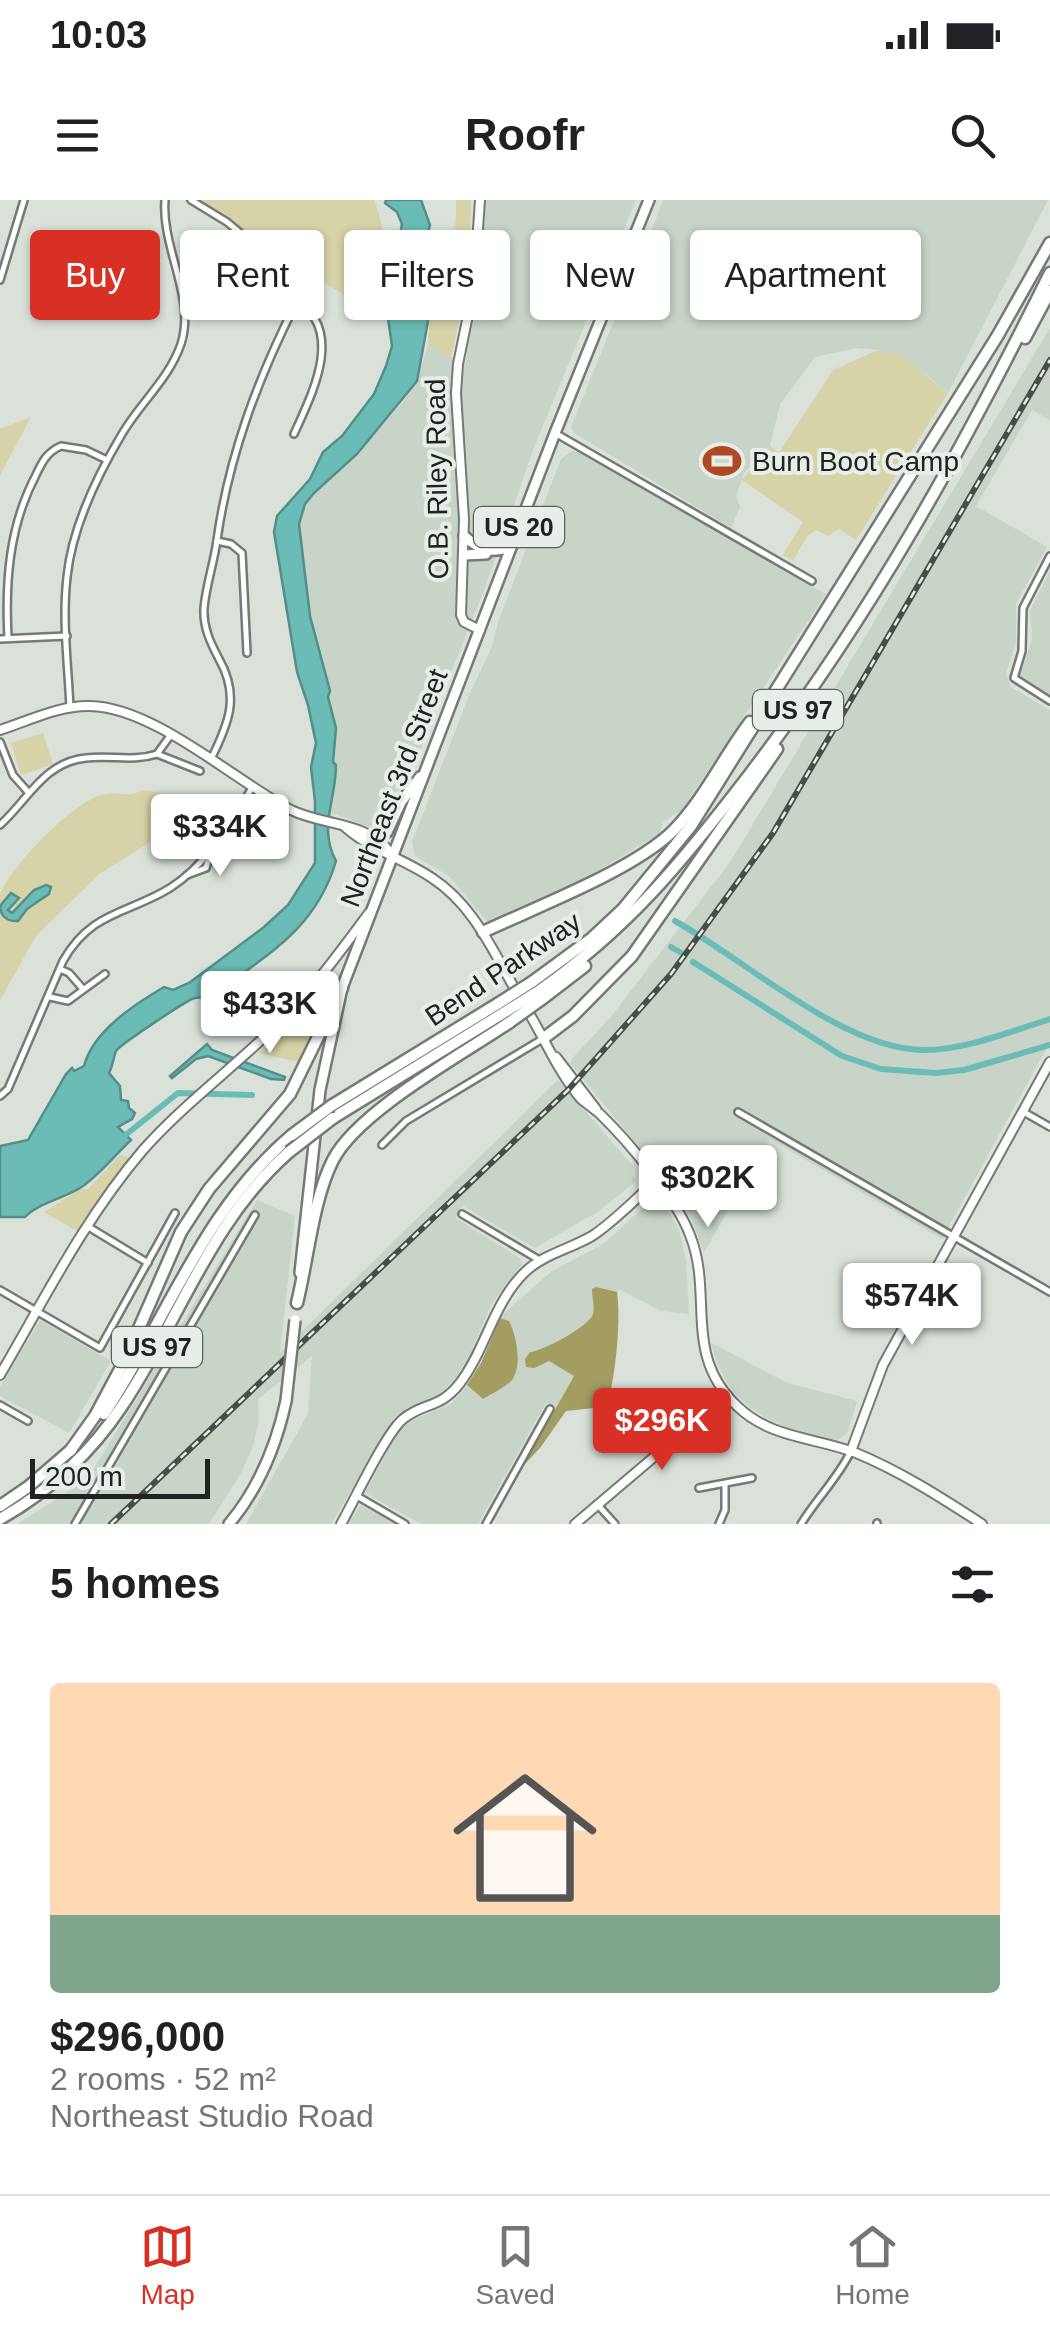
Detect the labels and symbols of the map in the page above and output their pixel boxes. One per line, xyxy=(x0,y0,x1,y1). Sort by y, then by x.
street label: O.B. Riley Road xyxy=(420,378,454,580)
sports icon: Burn Boot Camp xyxy=(701,440,743,482)
place label: Burn Boot Camp xyxy=(752,446,959,477)
road number: US 20 xyxy=(474,507,564,547)
street label: Northeast 3rd Street xyxy=(334,665,454,911)
road number: US 97 xyxy=(753,690,843,730)
pin: $334K xyxy=(150,794,290,879)
street label: Bend Parkway xyxy=(419,906,587,1032)
pin: $433K xyxy=(200,971,340,1056)
pin: $302K xyxy=(638,1145,778,1230)
pin: $574K xyxy=(842,1263,982,1348)
road number: US 97 xyxy=(112,1327,202,1367)
pin: $296K xyxy=(592,1388,732,1473)
scale bar xyxy=(30,1454,210,1498)

